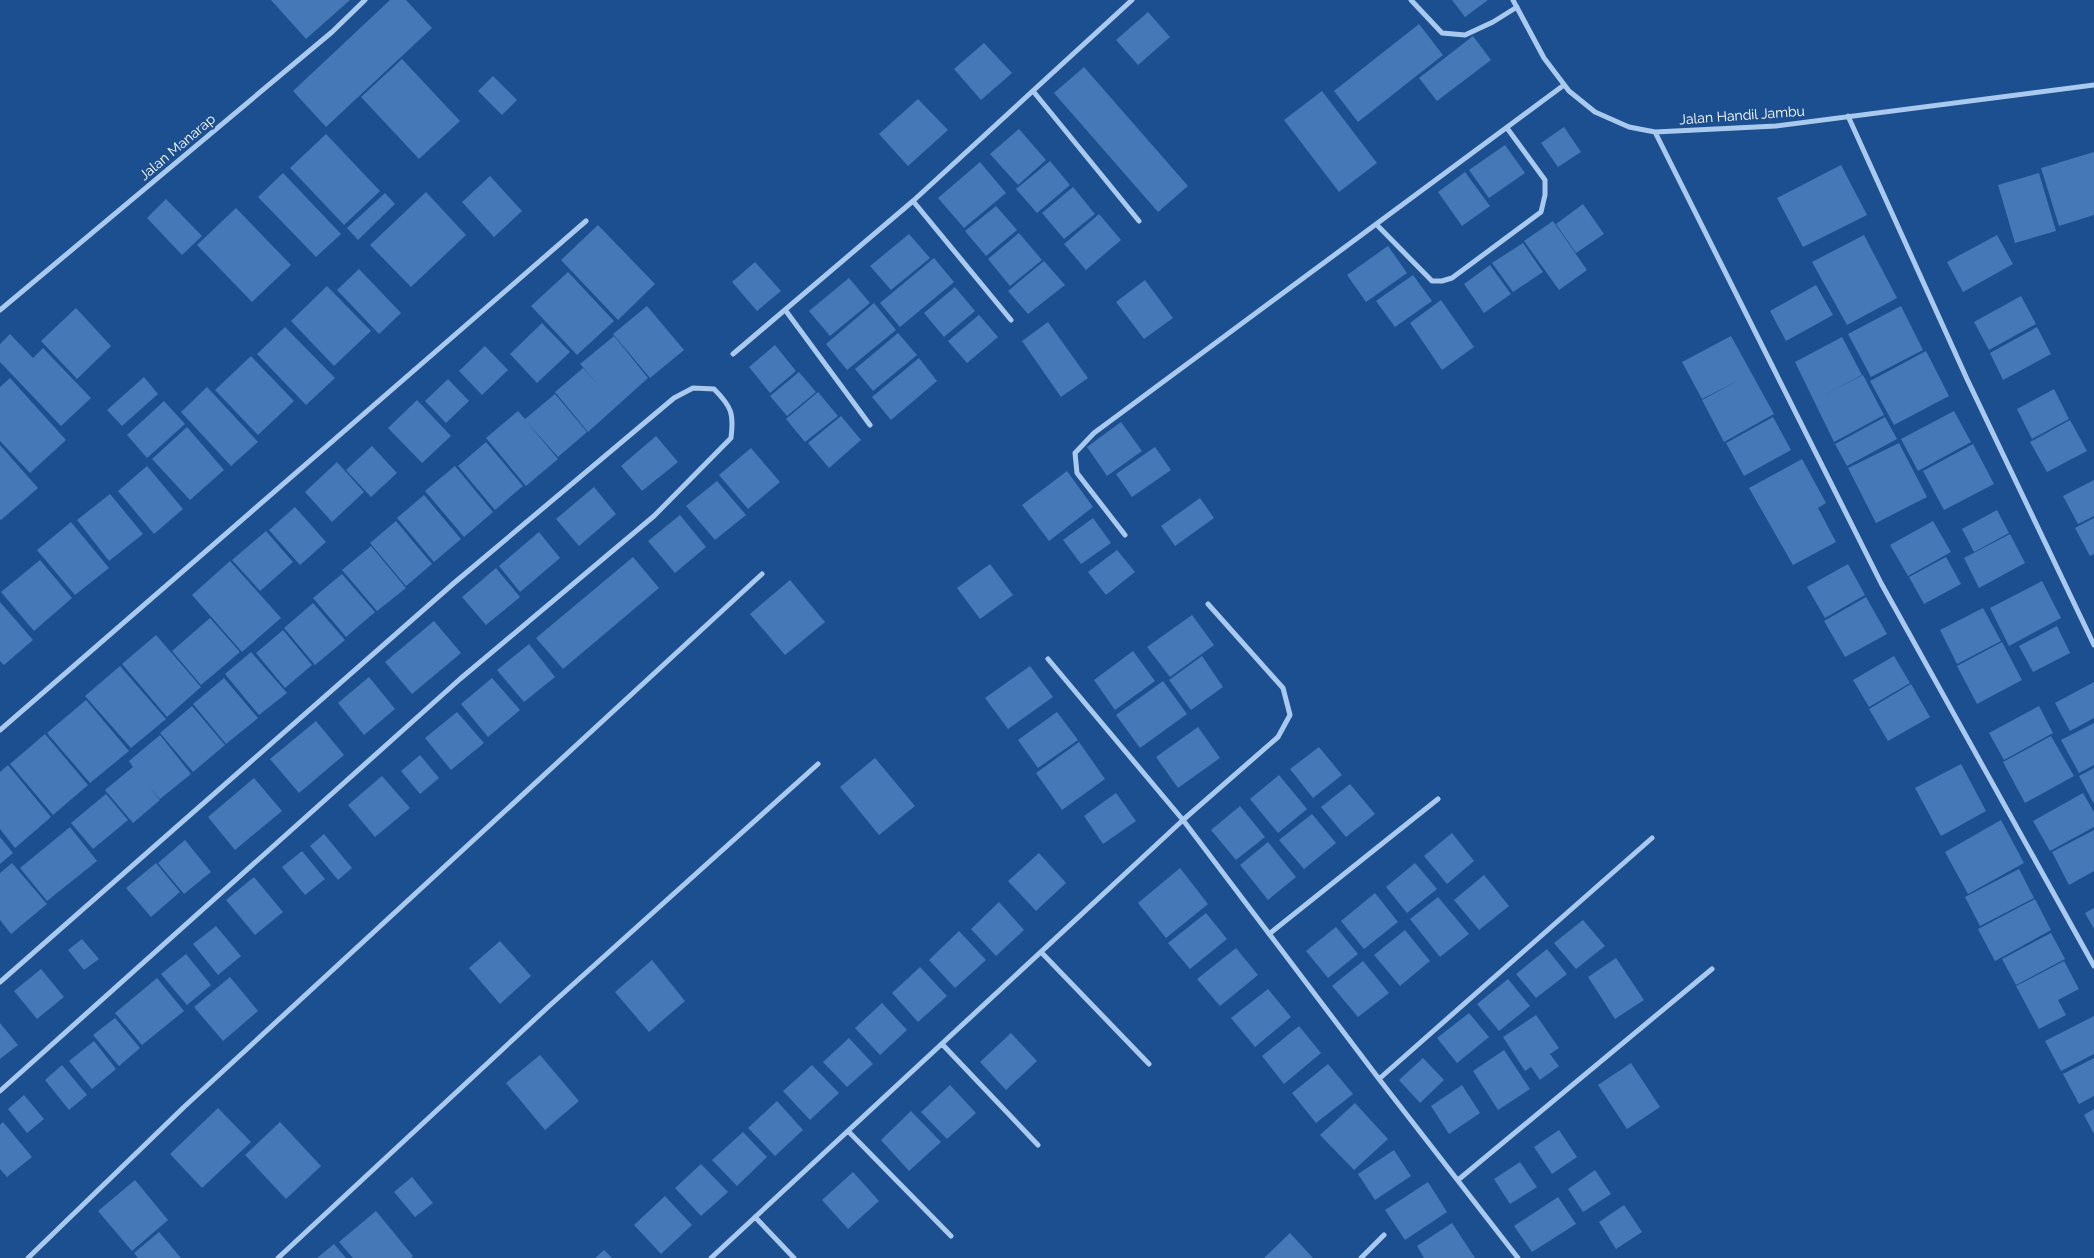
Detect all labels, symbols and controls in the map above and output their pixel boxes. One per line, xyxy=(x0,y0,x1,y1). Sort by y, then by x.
street label: Jalan Handil Jambu xyxy=(1679,103,1805,127)
street label: Jalan Manarap xyxy=(136,110,218,183)

